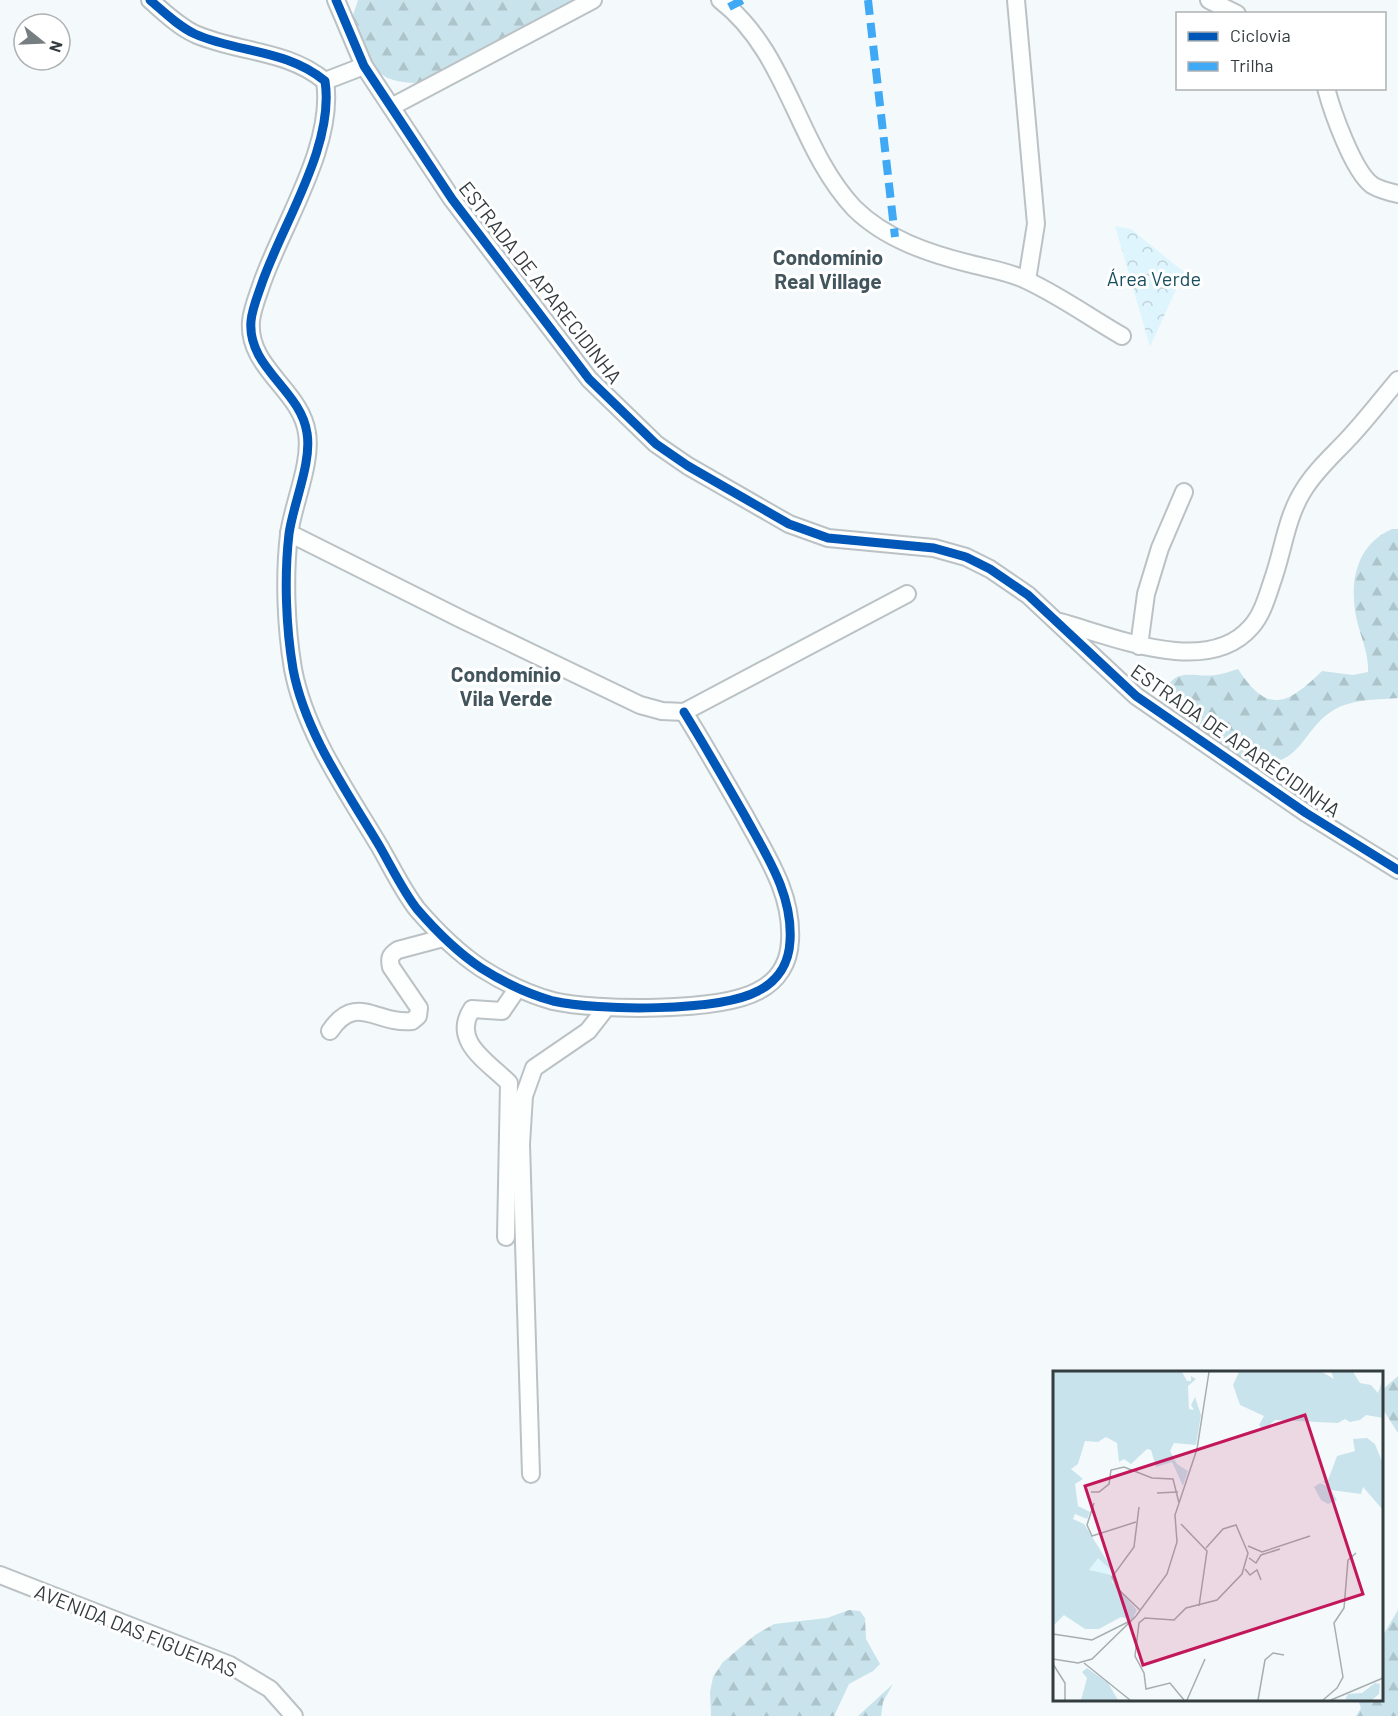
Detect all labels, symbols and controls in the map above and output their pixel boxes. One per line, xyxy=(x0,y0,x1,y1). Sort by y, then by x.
north arrow xyxy=(12,12,72,72)
legend xyxy=(1176,12,1386,90)
text: Ciclovia xyxy=(1230,24,1291,46)
text: N xyxy=(46,39,67,55)
text: Trilha xyxy=(1230,54,1274,76)
street label: ESTRADA DE APARECIDINHA xyxy=(455,176,627,388)
district label: Condomínio Real Village xyxy=(773,244,883,293)
park label: Área Verde xyxy=(1107,266,1201,290)
street label: ESTRADA DE APARECIDINHA xyxy=(1127,658,1345,822)
district label: Condomínio Vila Verde xyxy=(451,661,561,710)
inset map xyxy=(1053,1371,1383,1701)
street label: AVENIDA DAS FIGUEIRAS xyxy=(32,1578,240,1682)

